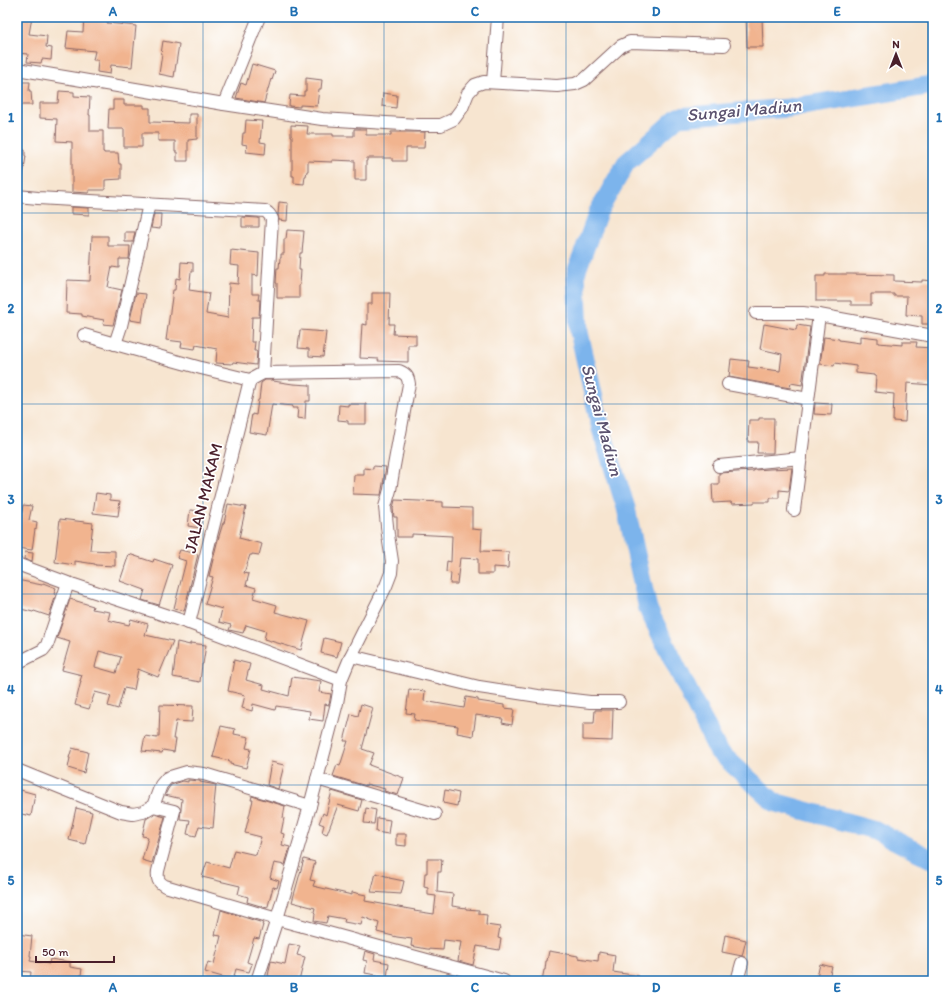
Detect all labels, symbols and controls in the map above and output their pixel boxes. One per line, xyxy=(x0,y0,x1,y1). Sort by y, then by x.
text: A xyxy=(108,4,118,19)
text: B xyxy=(290,4,299,19)
text: C xyxy=(471,4,480,19)
text: D xyxy=(652,4,661,19)
text: E xyxy=(833,4,841,19)
north arrow xyxy=(876,34,916,74)
text: N xyxy=(892,38,900,51)
water label: Sungai Madiun xyxy=(686,94,803,126)
text: 1 xyxy=(8,110,14,125)
text: 1 xyxy=(936,110,942,125)
text: 2 xyxy=(8,301,15,316)
text: 2 xyxy=(936,301,943,316)
water label: Sungai Madiun xyxy=(576,362,628,479)
street label: JALAN MAKAM xyxy=(180,441,226,555)
text: 3 xyxy=(7,492,15,507)
text: 3 xyxy=(935,492,943,507)
text: 4 xyxy=(7,682,15,697)
text: 4 xyxy=(935,682,943,697)
text: 5 xyxy=(8,873,15,888)
text: 5 xyxy=(936,873,943,888)
scale bar xyxy=(36,938,114,964)
text: 50 m xyxy=(42,945,68,959)
text: A xyxy=(108,980,118,995)
text: B xyxy=(290,980,299,995)
text: C xyxy=(471,980,480,995)
text: D xyxy=(652,980,661,995)
text: E xyxy=(833,980,841,995)

